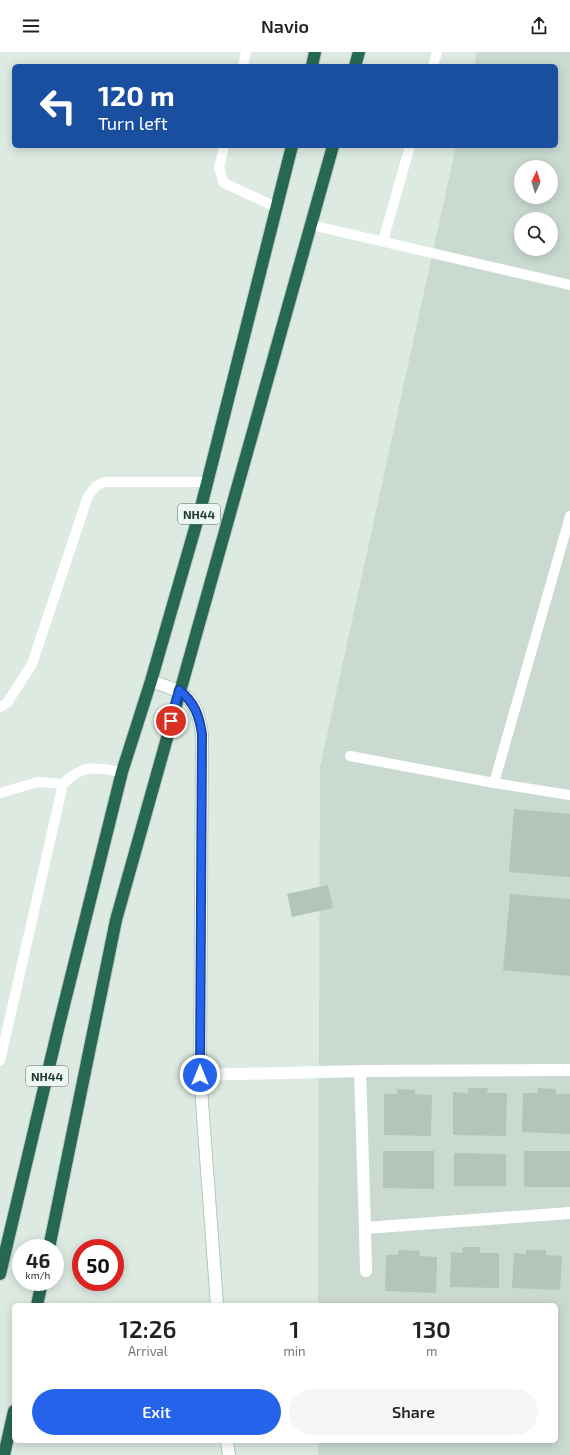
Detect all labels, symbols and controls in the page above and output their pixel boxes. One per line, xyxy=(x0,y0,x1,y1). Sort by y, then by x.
icon: menu xyxy=(20,15,42,37)
text: Navio xyxy=(261,15,309,37)
icon: share xyxy=(528,15,550,37)
text: 120 m xyxy=(98,78,175,112)
icon: left xyxy=(32,80,84,132)
text: Turn left xyxy=(98,112,168,134)
north arrow xyxy=(514,160,558,204)
map controls xyxy=(514,160,558,256)
button: search xyxy=(514,212,558,256)
road number: NH44 xyxy=(178,504,220,524)
pin xyxy=(154,704,188,738)
icon: arrive xyxy=(160,710,182,732)
position arrow xyxy=(179,1054,221,1096)
road number: NH44 xyxy=(26,1066,68,1086)
speed limit sign: 50 xyxy=(72,1239,124,1291)
text: 46 xyxy=(26,1248,50,1272)
text: km/h xyxy=(26,1269,50,1281)
text: 12:26 xyxy=(119,1314,176,1343)
text: 1 xyxy=(290,1314,300,1343)
text: 130 xyxy=(413,1314,451,1343)
text: Arrival xyxy=(128,1343,168,1359)
text: min xyxy=(283,1343,306,1359)
text: m xyxy=(426,1343,437,1359)
button: Exit xyxy=(32,1389,281,1435)
button: Share xyxy=(289,1389,538,1435)

